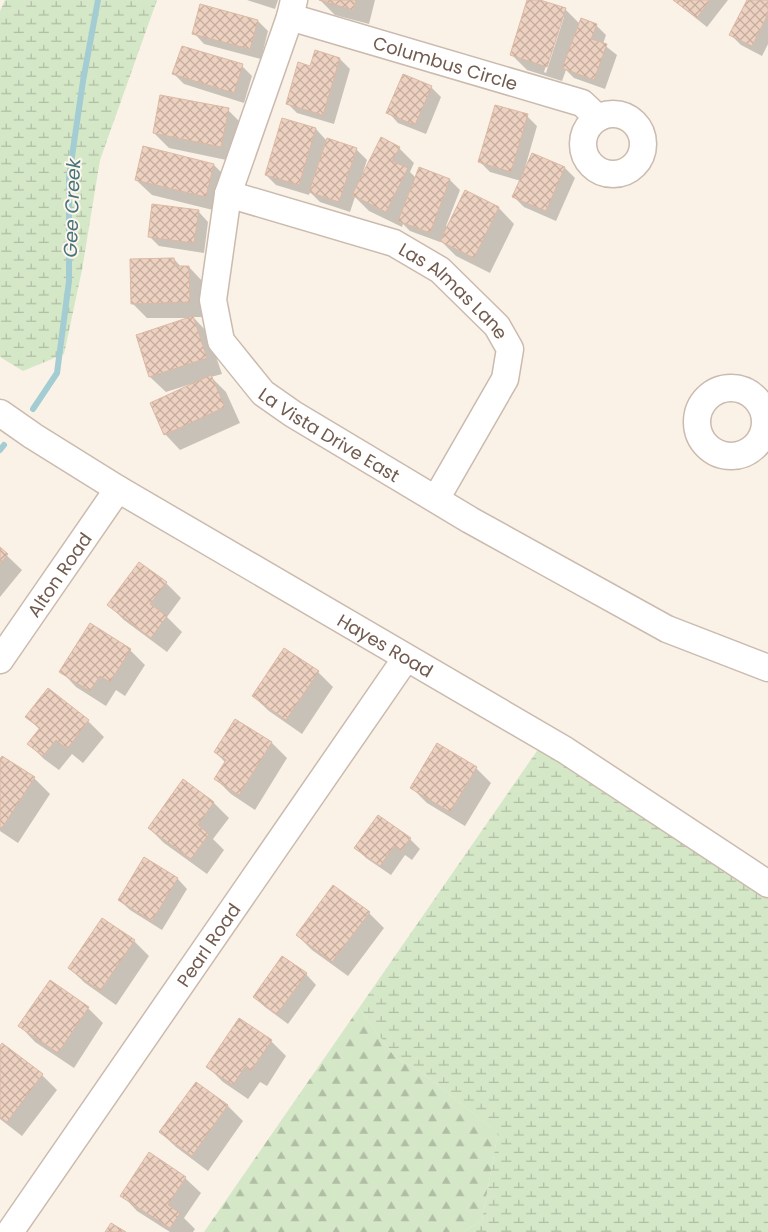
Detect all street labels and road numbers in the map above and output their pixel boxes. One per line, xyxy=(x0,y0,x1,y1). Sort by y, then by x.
street label: Columbus Circle xyxy=(370,30,521,96)
street label: Las Almas Lane xyxy=(394,236,514,343)
street label: La Vista Drive East xyxy=(254,381,405,488)
street label: Alton Road xyxy=(21,527,97,622)
street label: Hayes Road xyxy=(333,607,438,683)
street label: Pearl Road xyxy=(170,898,246,992)

